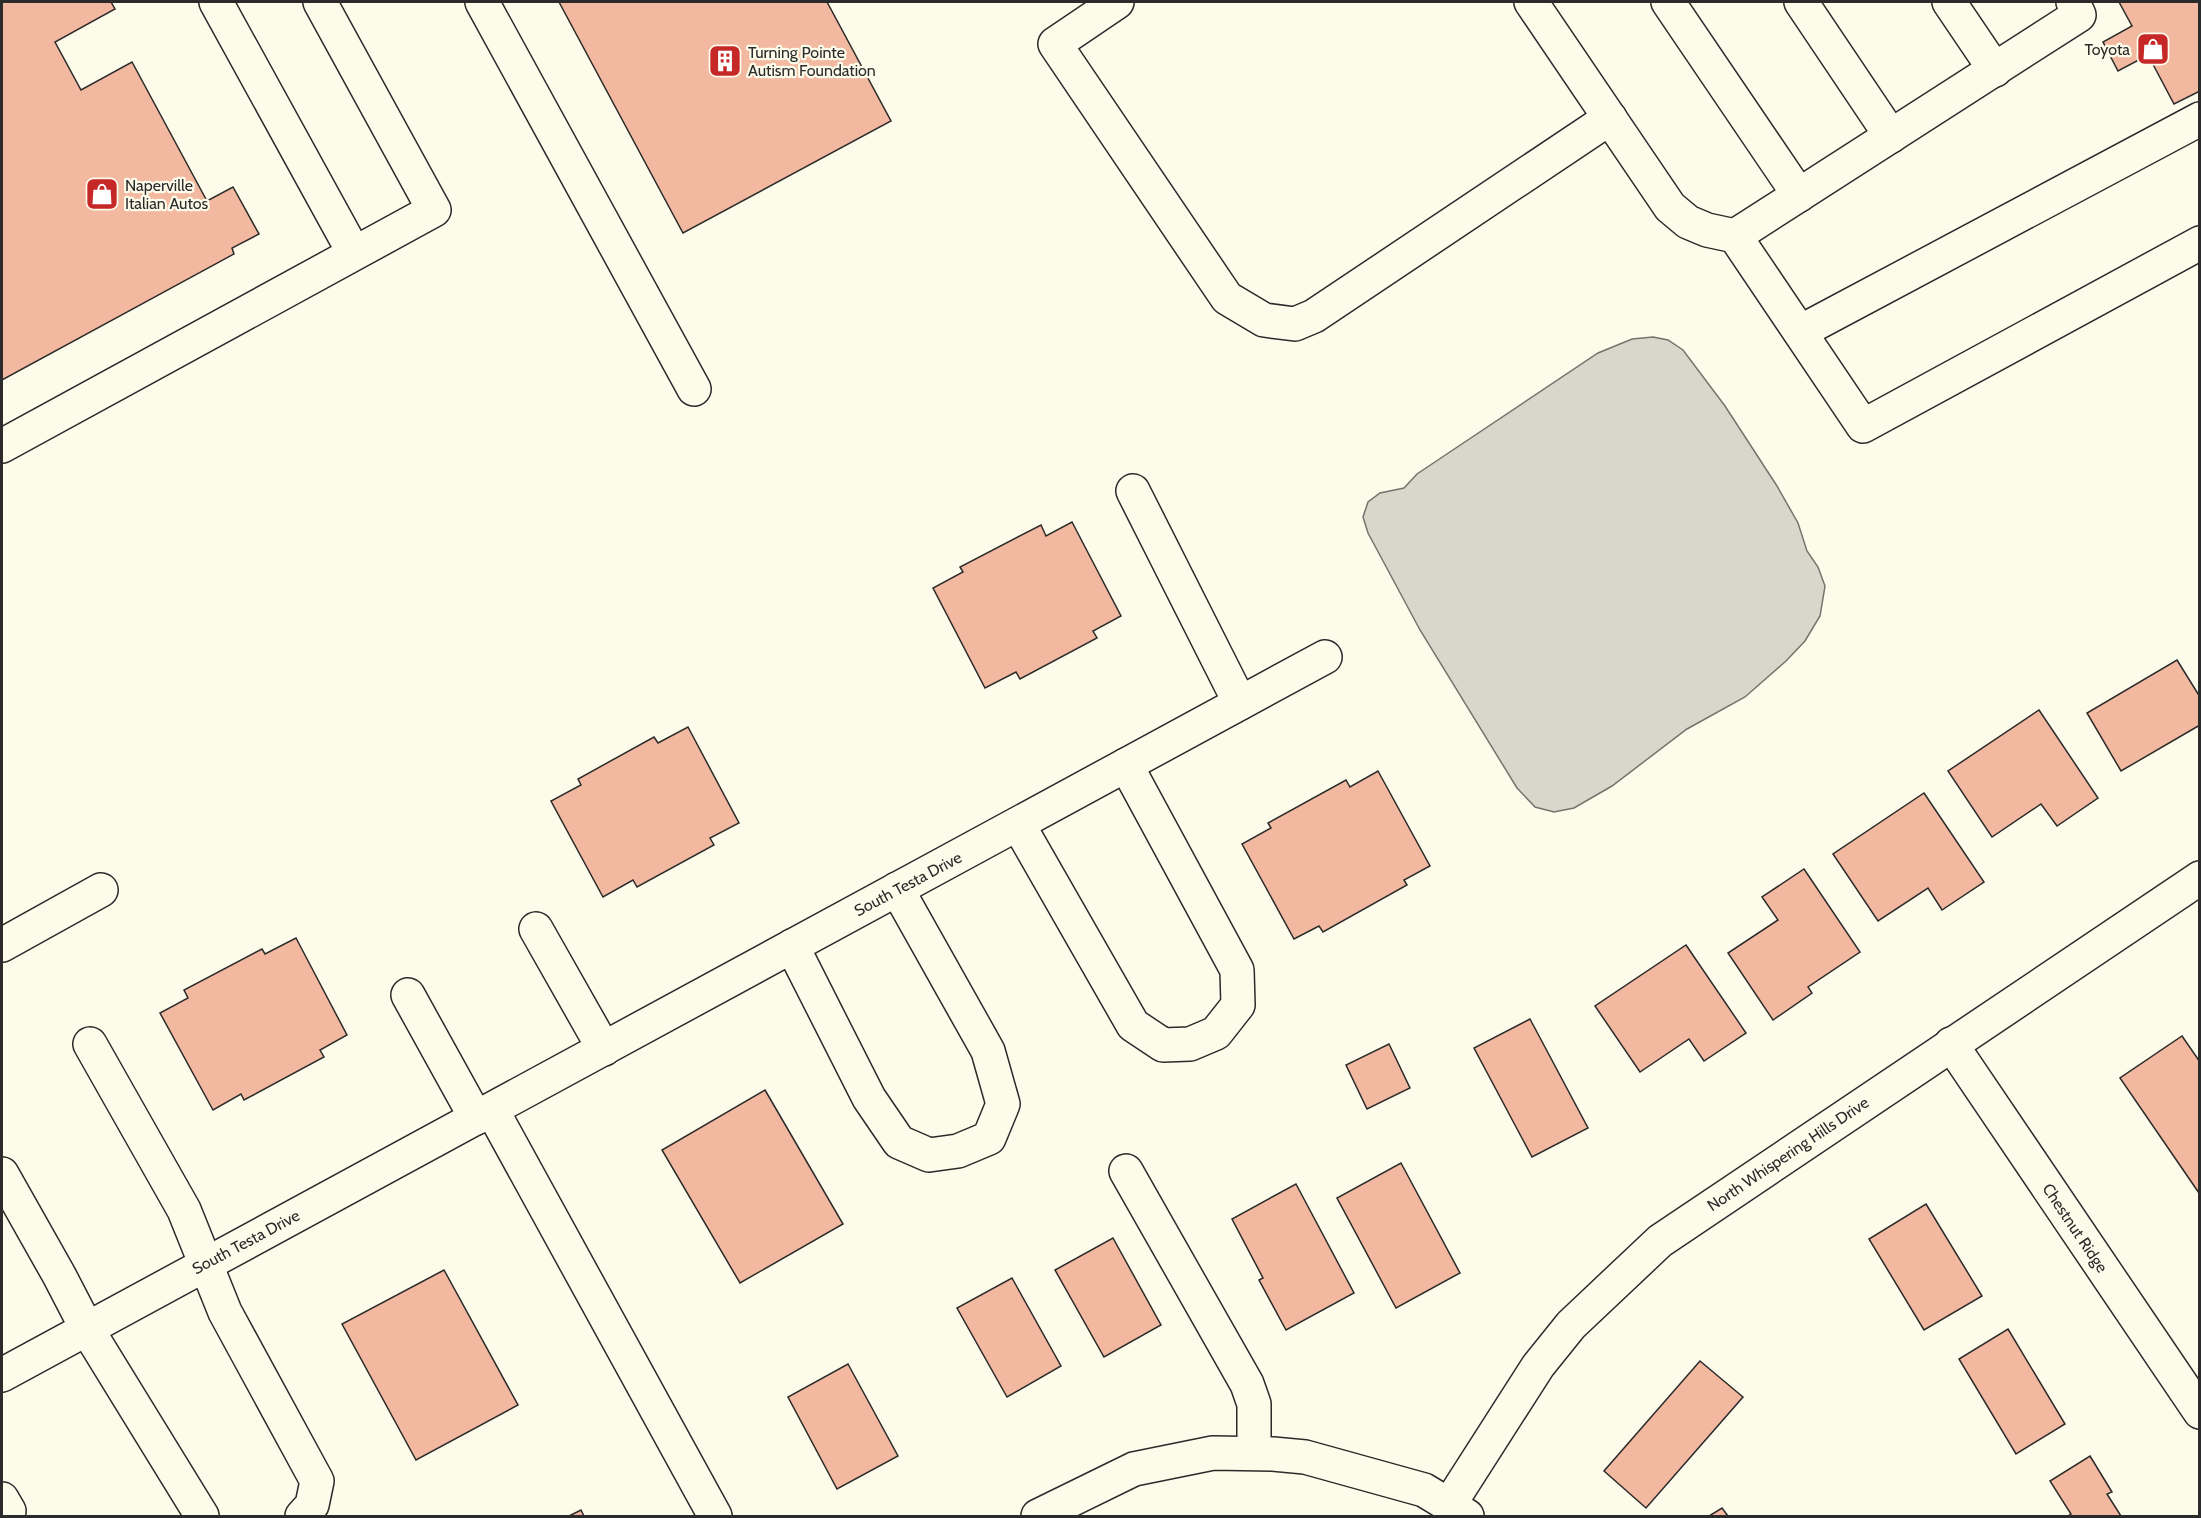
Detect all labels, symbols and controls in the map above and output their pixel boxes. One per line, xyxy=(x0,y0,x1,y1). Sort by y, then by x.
shop icon: Toyota xyxy=(2135,31,2171,67)
place label: Toyota xyxy=(2084,40,2130,59)
building icon: Turning Pointe Autism Foundation xyxy=(707,43,743,79)
place label: Turning Pointe Autism Foundation xyxy=(748,43,876,80)
shop icon: Naperville Italian Autos xyxy=(84,176,120,212)
place label: Naperville Italian Autos xyxy=(125,176,209,213)
street label: South Testa Drive xyxy=(851,848,965,920)
street label: North Whispering Hills Drive xyxy=(1704,1093,1872,1215)
street label: Chestnut Ridge xyxy=(2038,1180,2112,1276)
street label: South Testa Drive xyxy=(189,1206,303,1278)

